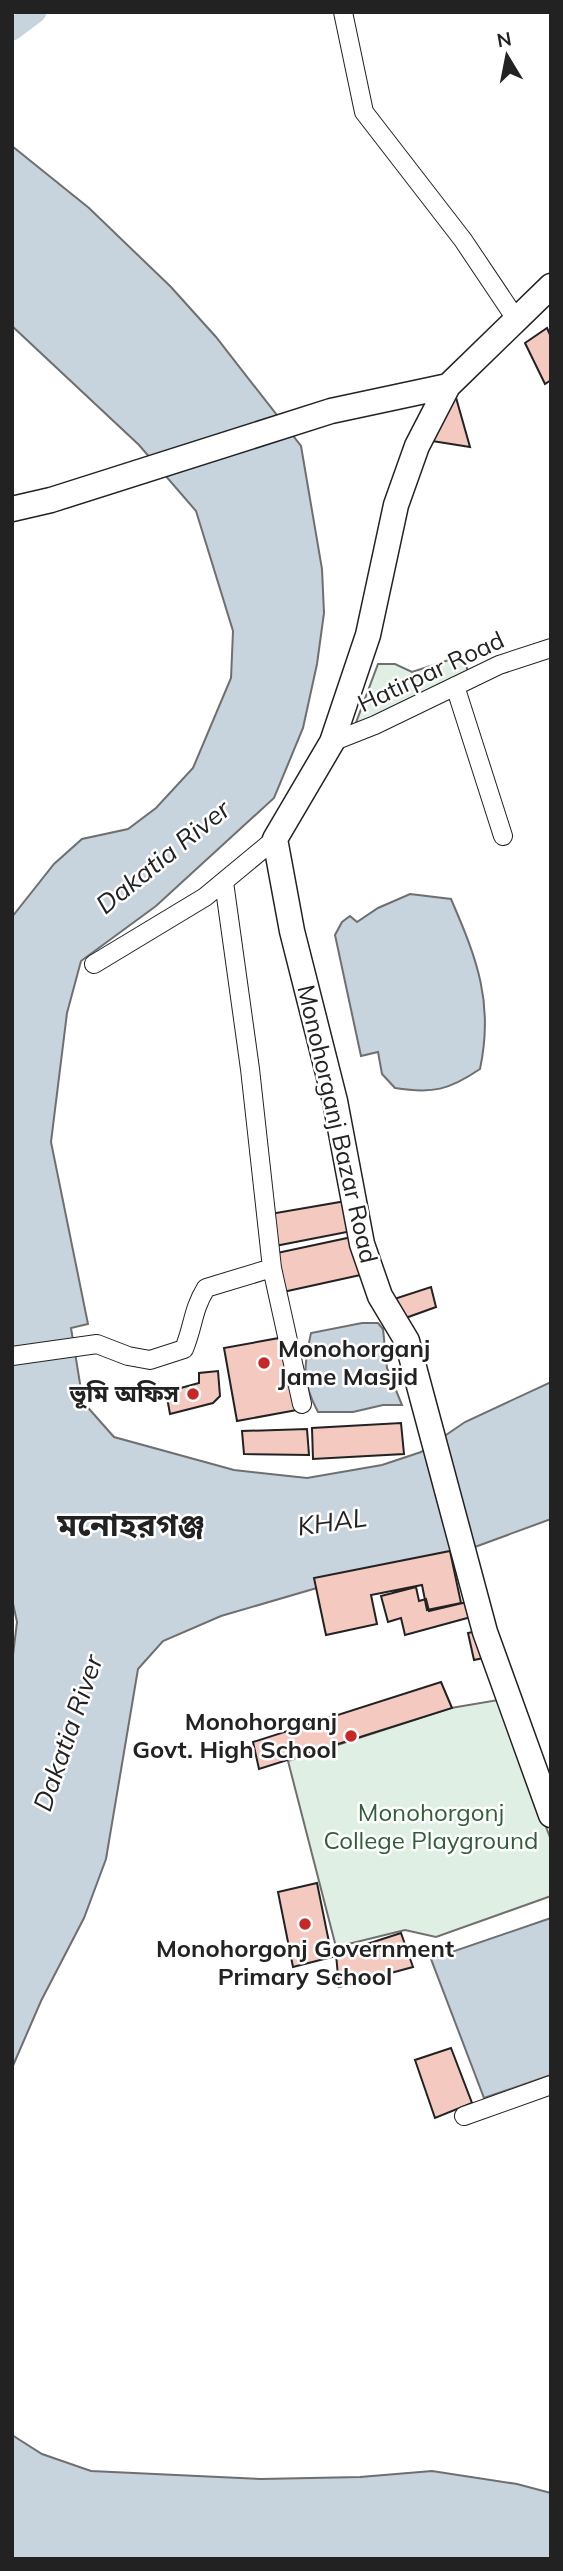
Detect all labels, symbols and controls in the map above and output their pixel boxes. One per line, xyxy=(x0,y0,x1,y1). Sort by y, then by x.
north arrow xyxy=(472,21,542,91)
text: N xyxy=(495,26,513,52)
street label: Hatirpar Road xyxy=(353,624,509,718)
water label: Dakatia River xyxy=(89,792,238,921)
street label: Monohorganj Bazar Road xyxy=(291,982,385,1266)
place label: Monohorganj Jame Masjid xyxy=(278,1333,430,1391)
marker: Monohorganj Jame Masjid xyxy=(256,1355,272,1371)
place label: ভূমি অফিস xyxy=(69,1378,180,1409)
marker: ভূমি অফিস xyxy=(185,1386,201,1402)
water label: KHAL xyxy=(295,1500,369,1543)
district label: মনোহরগঞ্জ xyxy=(56,1504,205,1544)
water label: Dakatia River xyxy=(25,1649,110,1815)
place label: Monohorganj Govt. High School xyxy=(132,1706,337,1764)
marker: Monohorganj Govt. High School xyxy=(343,1728,359,1744)
park label: Monohorgonj College Playground xyxy=(324,1797,538,1855)
marker: Monohorgonj Government Primary School xyxy=(297,1916,313,1932)
place label: Monohorgonj Government Primary School xyxy=(156,1933,454,1991)

